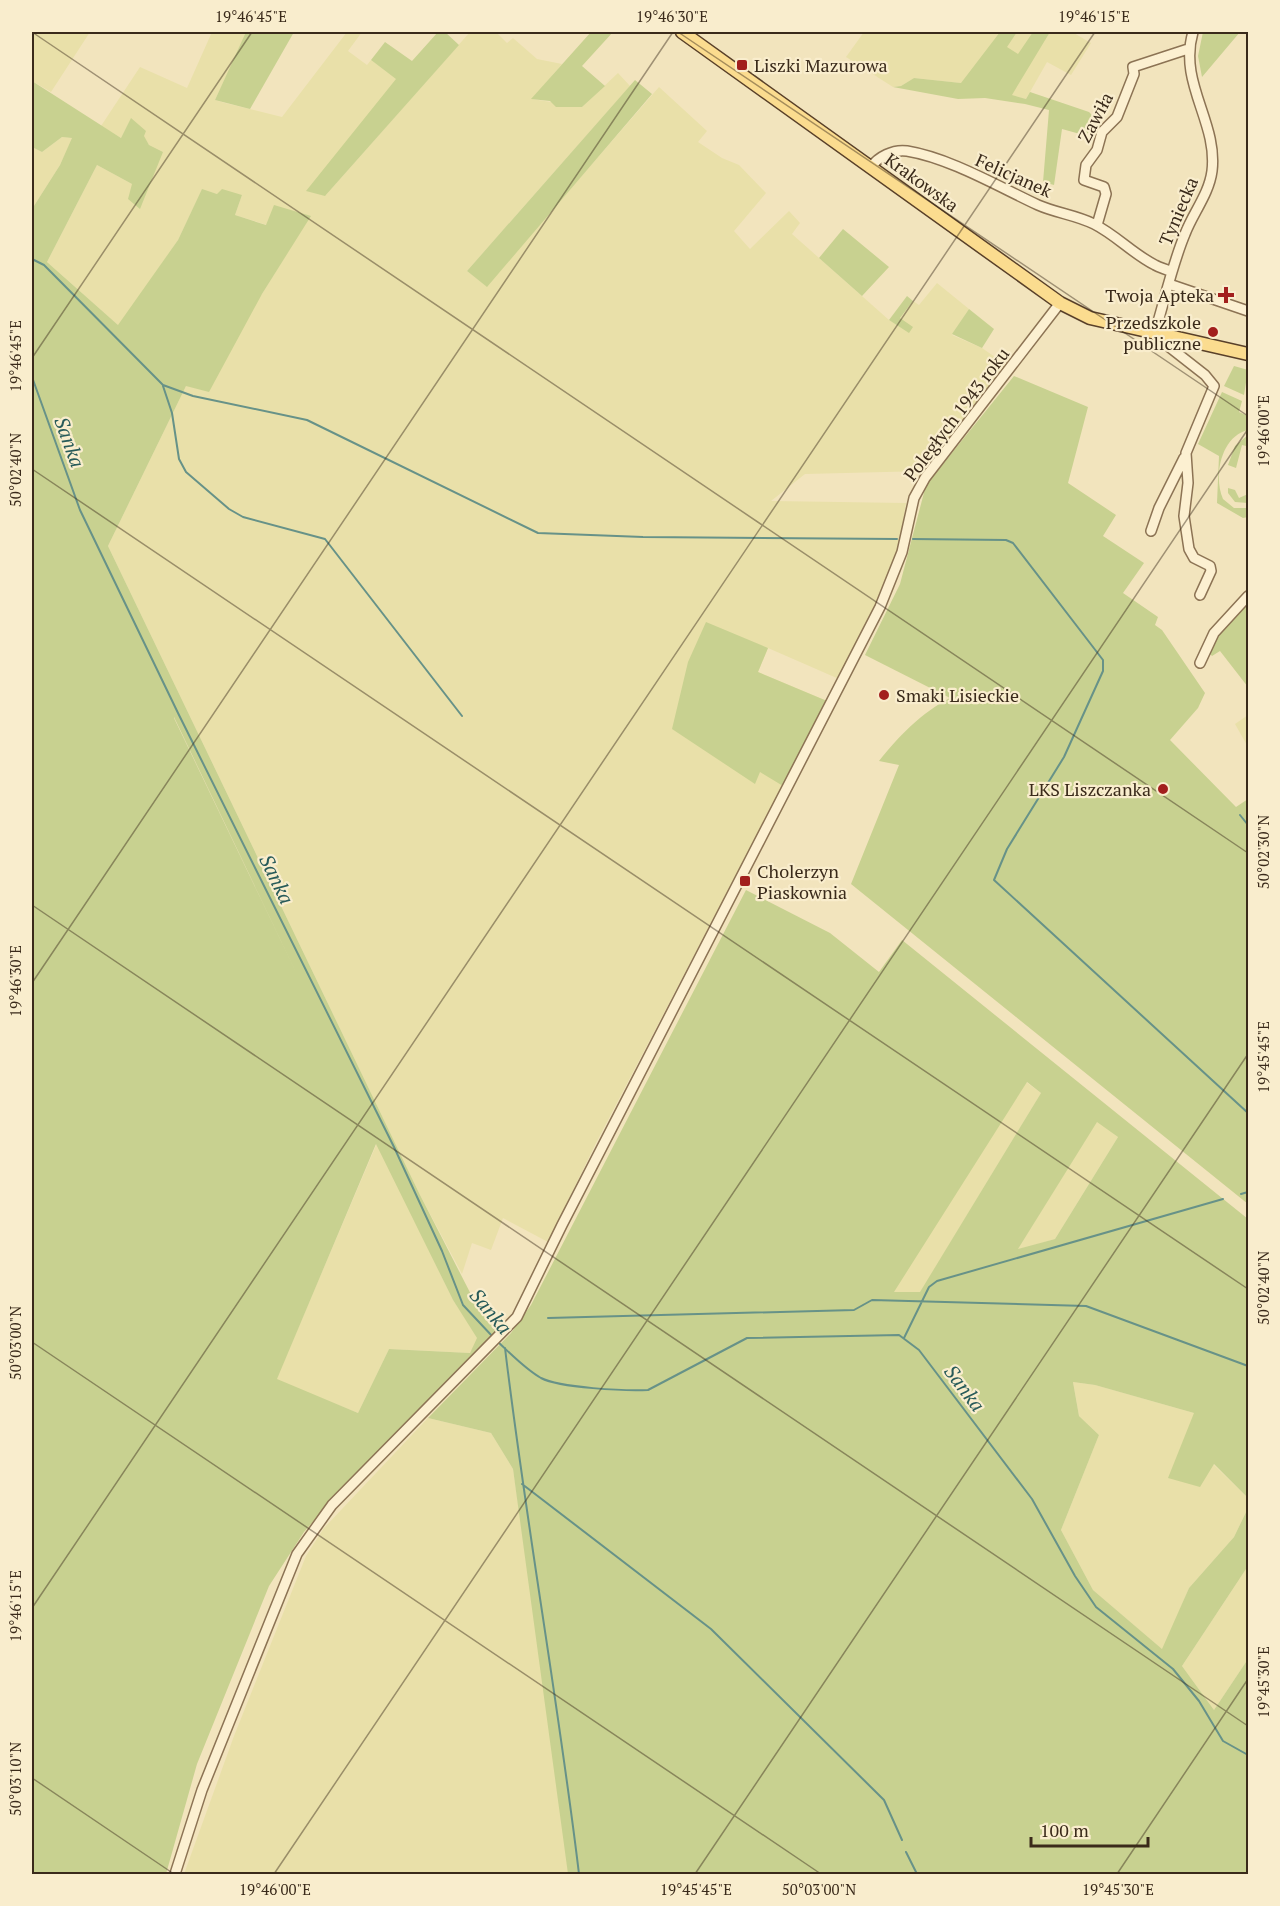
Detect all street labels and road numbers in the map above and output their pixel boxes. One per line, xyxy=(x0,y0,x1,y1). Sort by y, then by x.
street label: Zawiła xyxy=(1072,88,1118,146)
street label: Krakowska xyxy=(880,147,964,217)
street label: Felicjanek xyxy=(972,147,1057,203)
street label: Tyniecka xyxy=(1153,173,1203,249)
street label: Poległych 1943 roku xyxy=(898,342,1014,486)

